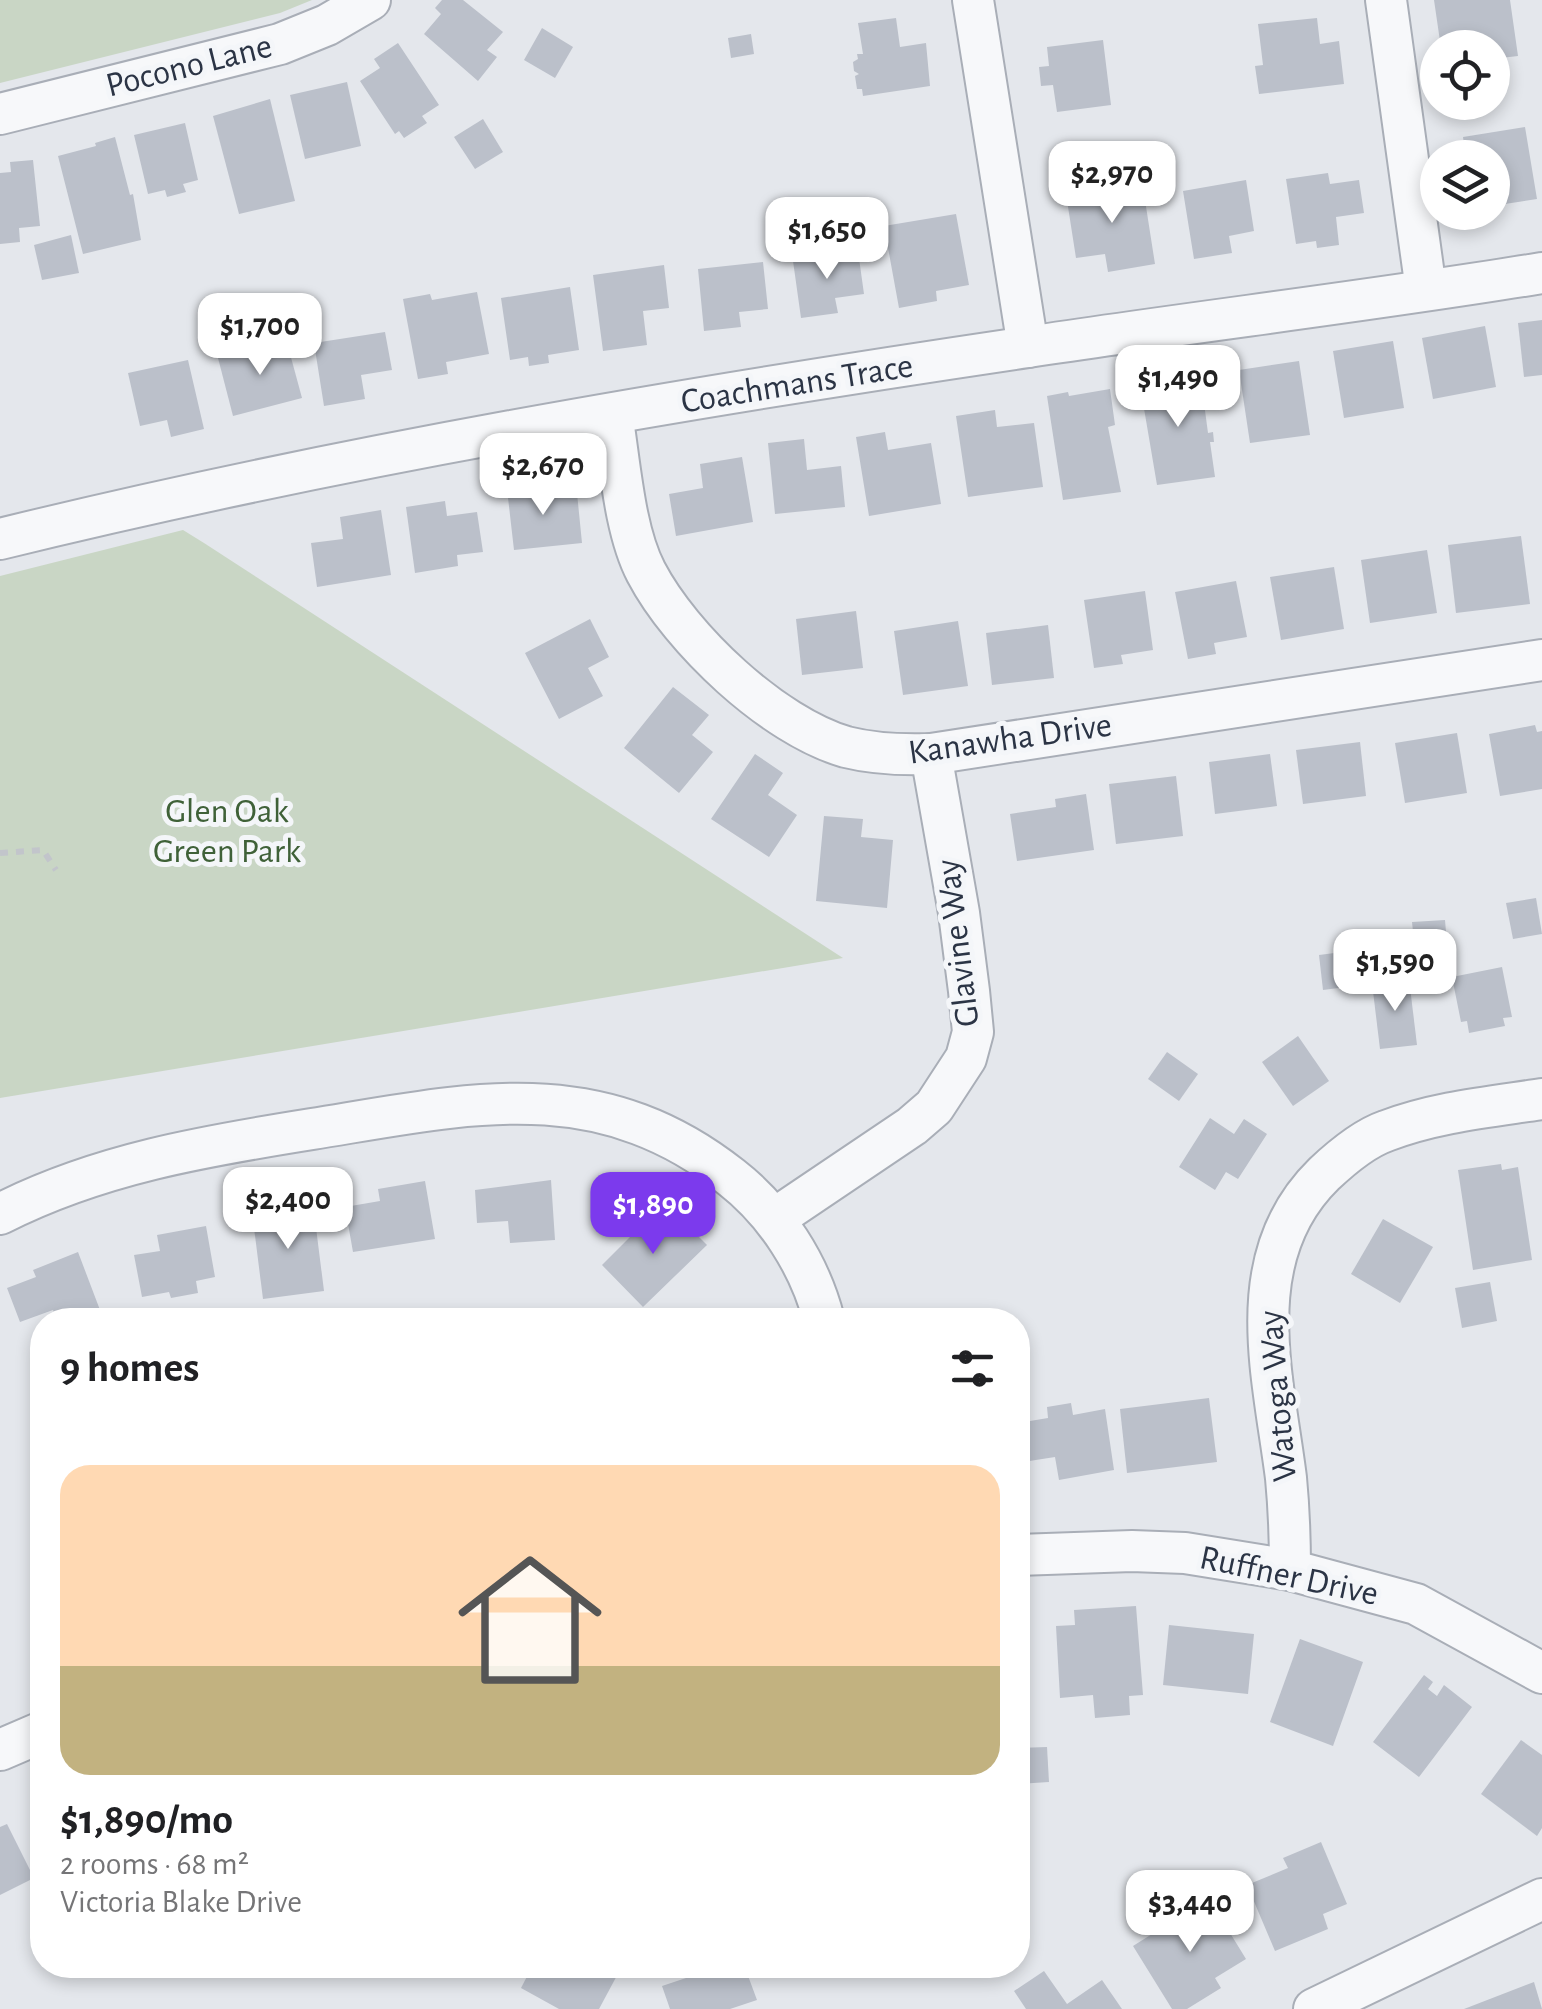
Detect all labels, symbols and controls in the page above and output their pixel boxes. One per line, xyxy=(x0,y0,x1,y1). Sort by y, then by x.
street label: Pocono Lane xyxy=(102,28,276,104)
map controls xyxy=(1420,30,1510,230)
button: locate xyxy=(1420,30,1510,120)
button: layers xyxy=(1420,140,1510,230)
pin: $2,970 xyxy=(1031,141,1193,226)
text: $2,970 xyxy=(1071,157,1153,189)
pin: $1,650 xyxy=(746,197,908,282)
text: $1,650 xyxy=(787,213,867,245)
pin: $1,700 xyxy=(179,293,341,378)
text: $1,700 xyxy=(220,309,300,341)
pin: $1,490 xyxy=(1097,345,1259,430)
street label: Coachmans Trace xyxy=(679,348,915,420)
text: $1,490 xyxy=(1137,361,1219,393)
pin: $2,670 xyxy=(462,433,624,518)
text: $2,670 xyxy=(502,449,584,481)
street label: Kanawha Drive xyxy=(906,707,1114,771)
park label: Glen Oak Green Park xyxy=(153,794,301,869)
street label: Glavine Way xyxy=(930,857,986,1029)
pin: $1,590 xyxy=(1314,929,1476,1014)
text: $1,590 xyxy=(1355,945,1435,977)
pin: $2,400 xyxy=(207,1167,369,1252)
pin: $1,890 xyxy=(572,1172,734,1257)
text: $2,400 xyxy=(245,1183,331,1215)
text: $1,890 xyxy=(612,1188,694,1220)
street label: Watoga Way xyxy=(1253,1309,1303,1483)
icon: filters xyxy=(945,1341,1000,1396)
text: 9 homes xyxy=(60,1347,199,1389)
icon: home xyxy=(440,1530,620,1710)
street label: Ruffner Drive xyxy=(1197,1540,1381,1612)
text: $1,890/mo xyxy=(60,1799,233,1841)
text: 2 rooms · 68 m² xyxy=(60,1848,249,1880)
pin: $3,440 xyxy=(1109,1870,1271,1955)
text: Victoria Blake Drive xyxy=(60,1886,302,1918)
text: $3,440 xyxy=(1148,1886,1232,1918)

